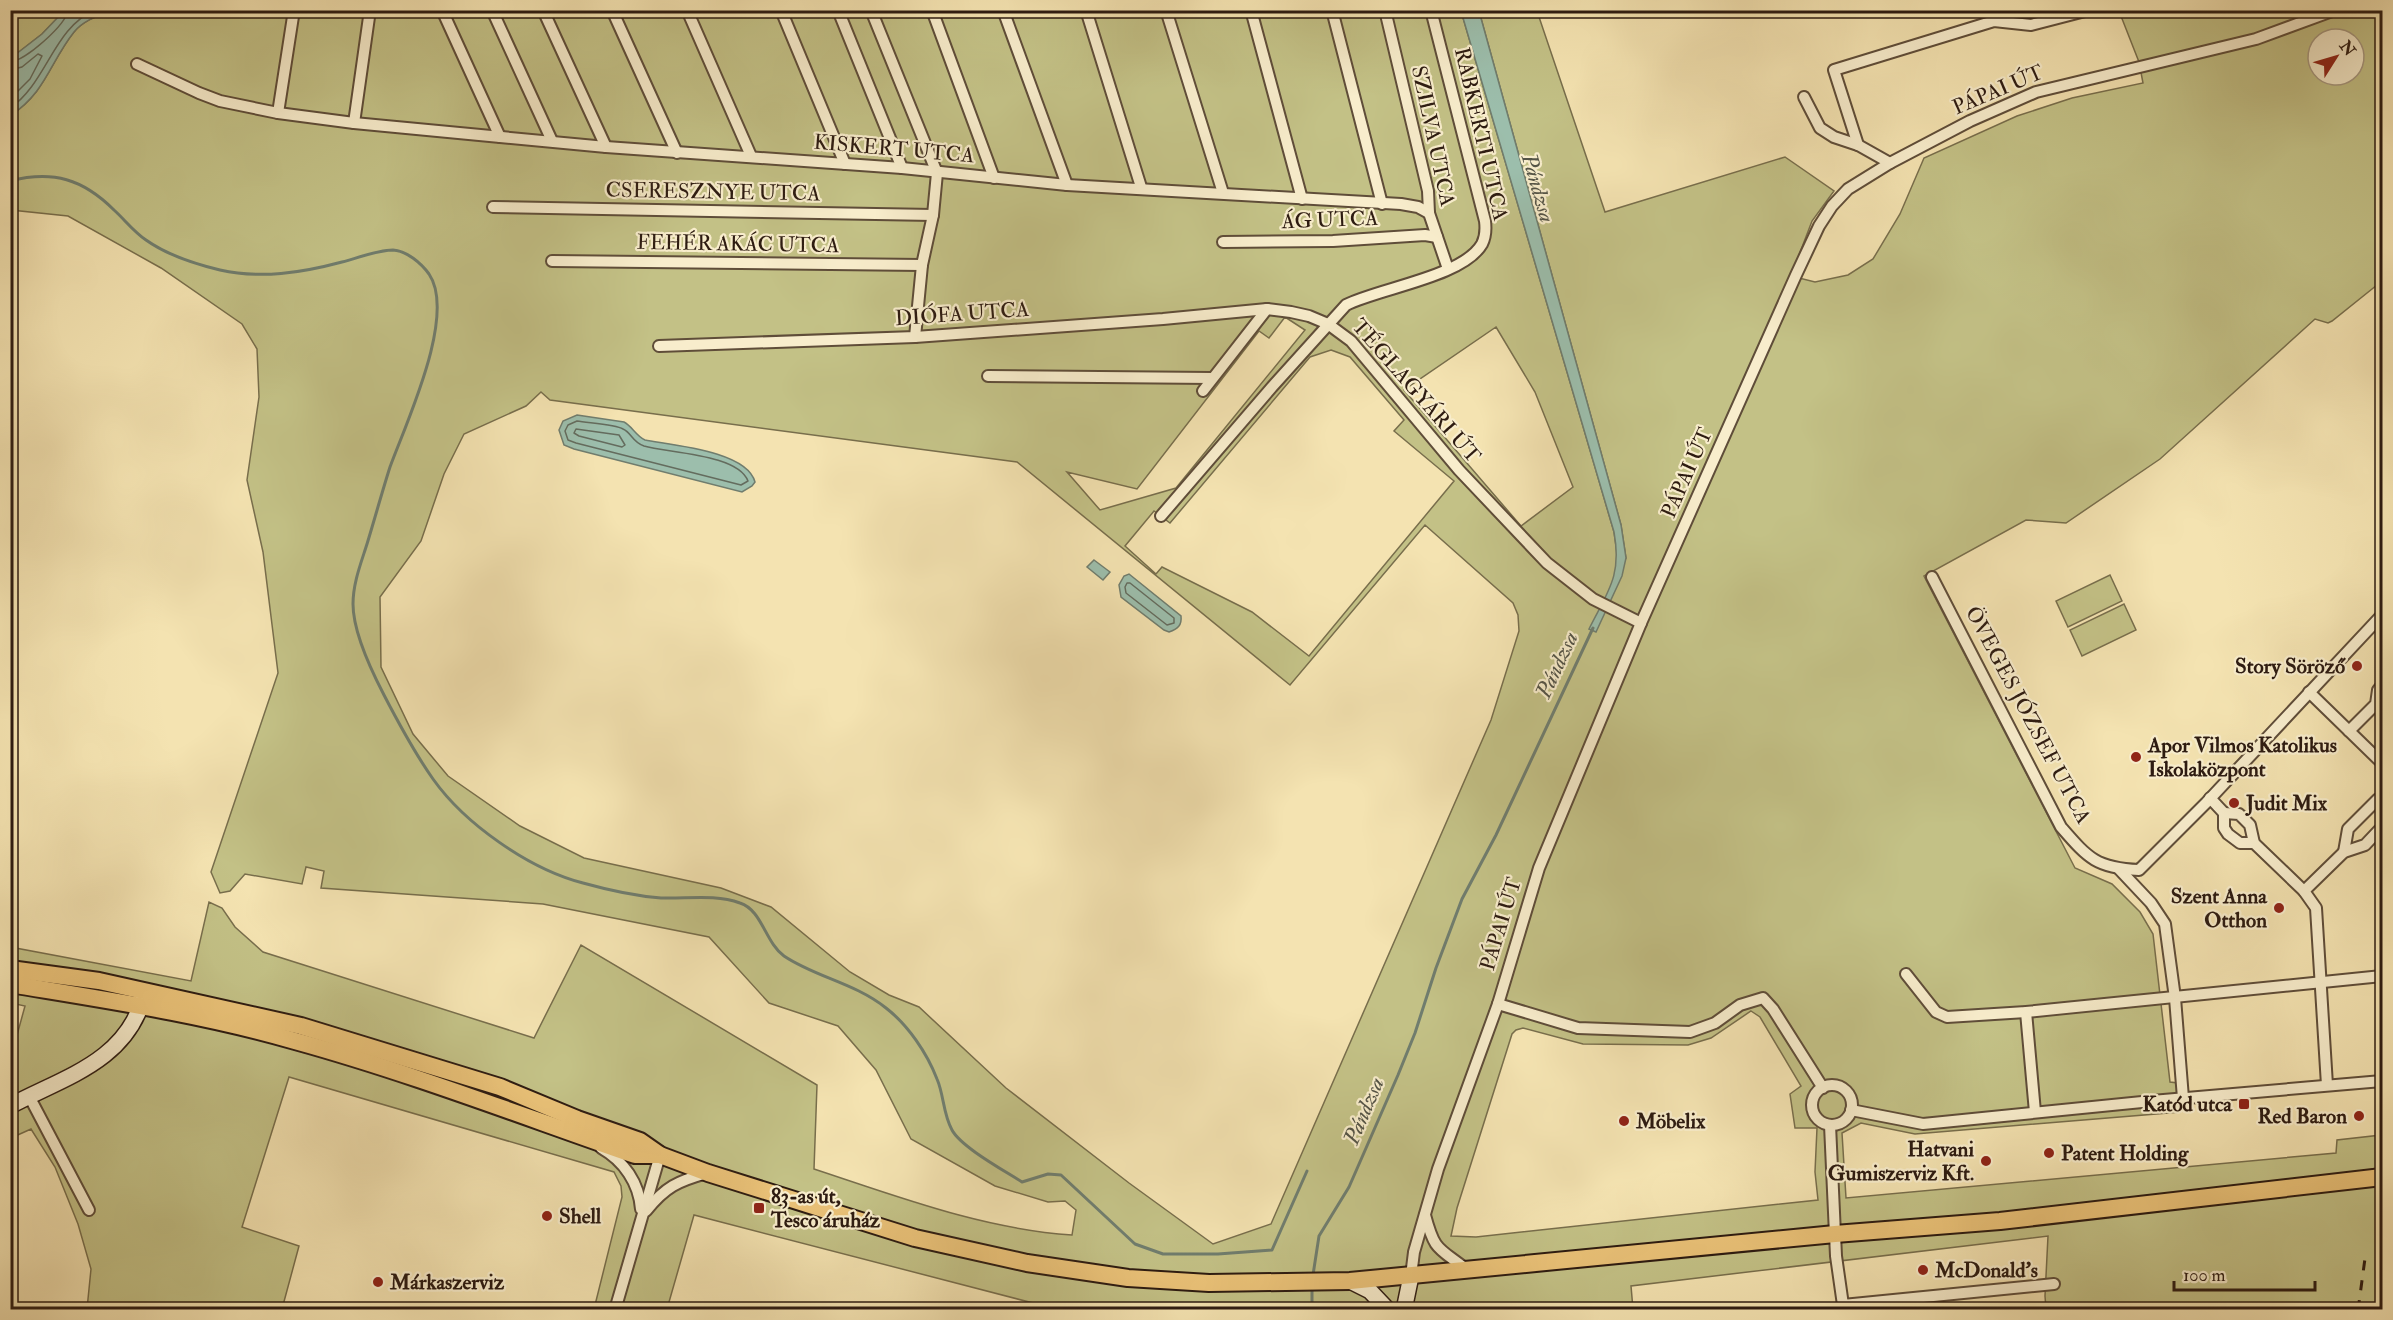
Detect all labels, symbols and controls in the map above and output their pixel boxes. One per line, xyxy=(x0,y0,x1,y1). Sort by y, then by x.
north arrow xyxy=(2306,27,2366,87)
text: N xyxy=(2334,36,2360,61)
street label: RABKERTI UTCA xyxy=(1448,45,1514,223)
street label: PÁPAI ÚT xyxy=(1949,59,2048,121)
street label: SZILVA UTCA xyxy=(1405,63,1461,209)
street label: KISKERT UTCA xyxy=(813,129,975,169)
water label: Pándzsa xyxy=(1515,149,1561,226)
street label: CSERESZNYE UTCA xyxy=(605,177,821,207)
street label: ÁG UTCA xyxy=(1280,205,1379,235)
street label: FEHÉR AKÁC UTCA xyxy=(636,229,840,259)
street label: DIÓFA UTCA xyxy=(894,296,1030,332)
street label: TÉGLAGYÁRI ÚT xyxy=(1346,313,1486,469)
street label: PÁPAI ÚT xyxy=(1655,423,1719,522)
street label: ÖVEGES JÓZSEF UTCA xyxy=(1959,601,2097,829)
water label: Pándzsa xyxy=(1529,627,1585,704)
place label: Story Söröző xyxy=(2235,653,2346,680)
marker: Story Söröző xyxy=(2350,659,2364,673)
place label: Apor Vilmos Katolikus Iskolaközpont xyxy=(2147,732,2337,783)
marker: Apor Vilmos Katolikus Iskolaközpont xyxy=(2129,750,2143,764)
place label: Judit Mix xyxy=(2245,790,2328,817)
marker: Judit Mix xyxy=(2227,796,2241,810)
street label: PÁPAI ÚT xyxy=(1474,874,1528,974)
place label: Szent Anna Otthon xyxy=(2171,883,2268,934)
marker: Szent Anna Otthon xyxy=(2272,901,2286,915)
water label: Pándzsa xyxy=(1337,1073,1391,1150)
place label: Katód utca xyxy=(2142,1091,2233,1118)
marker: Katód utca xyxy=(2237,1097,2251,1111)
place label: Red Baron xyxy=(2258,1103,2347,1130)
place label: Möbelix xyxy=(1635,1108,1706,1135)
marker: Red Baron xyxy=(2352,1109,2366,1123)
marker: Möbelix xyxy=(1617,1114,1631,1128)
place label: Hatvani Gumiszerviz Kft. xyxy=(1828,1136,1974,1187)
place label: Patent Holding xyxy=(2061,1140,2189,1167)
marker: Patent Holding xyxy=(2042,1146,2056,1160)
marker: Hatvani Gumiszerviz Kft. xyxy=(1979,1154,1993,1168)
place label: 83-as út, Tesco áruház xyxy=(770,1183,881,1234)
marker: 83-as út, Tesco áruház xyxy=(752,1201,766,1215)
place label: Shell xyxy=(559,1203,602,1230)
marker: Shell xyxy=(540,1209,554,1223)
scale bar xyxy=(2174,1254,2315,1292)
place label: McDonald's xyxy=(1934,1257,2038,1284)
marker: McDonald's xyxy=(1916,1263,1930,1277)
text: 100 m xyxy=(2183,1264,2226,1287)
place label: Márkaszerviz xyxy=(389,1269,505,1296)
marker: Márkaszerviz xyxy=(371,1275,385,1289)

